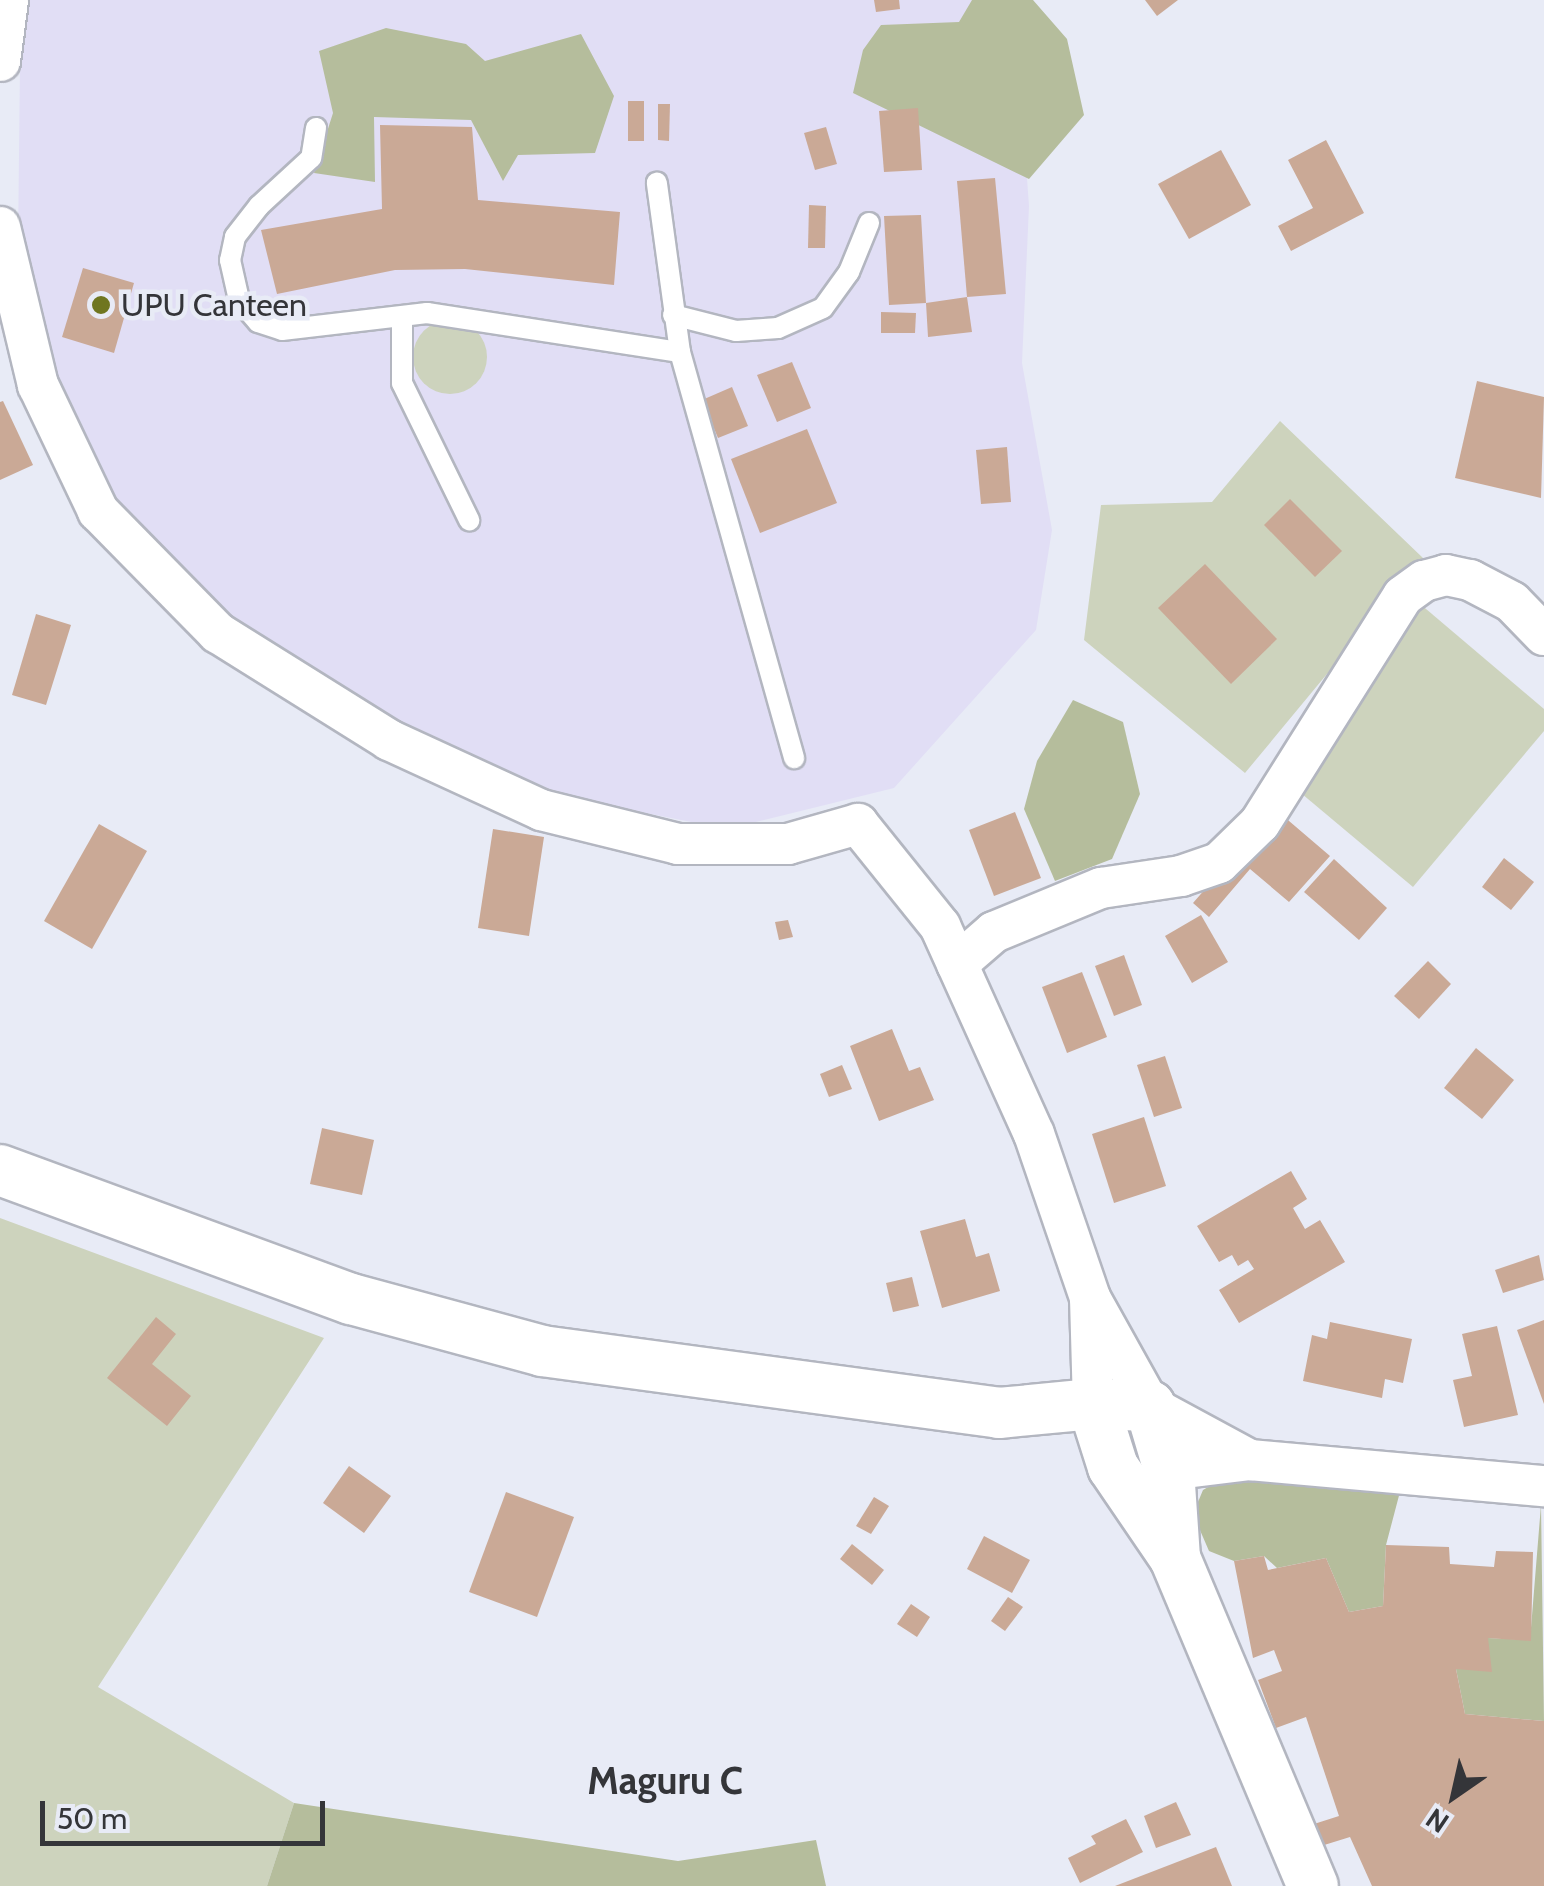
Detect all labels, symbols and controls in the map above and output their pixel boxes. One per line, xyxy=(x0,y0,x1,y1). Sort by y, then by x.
place label: UPU Canteen xyxy=(121,286,307,324)
marker: UPU Canteen xyxy=(90,294,112,316)
north arrow xyxy=(1404,1746,1504,1846)
district label: Maguru C xyxy=(587,1758,743,1804)
scale bar xyxy=(45,1781,330,1843)
text: 50 m xyxy=(57,1800,127,1837)
text: N xyxy=(1420,1801,1455,1841)

